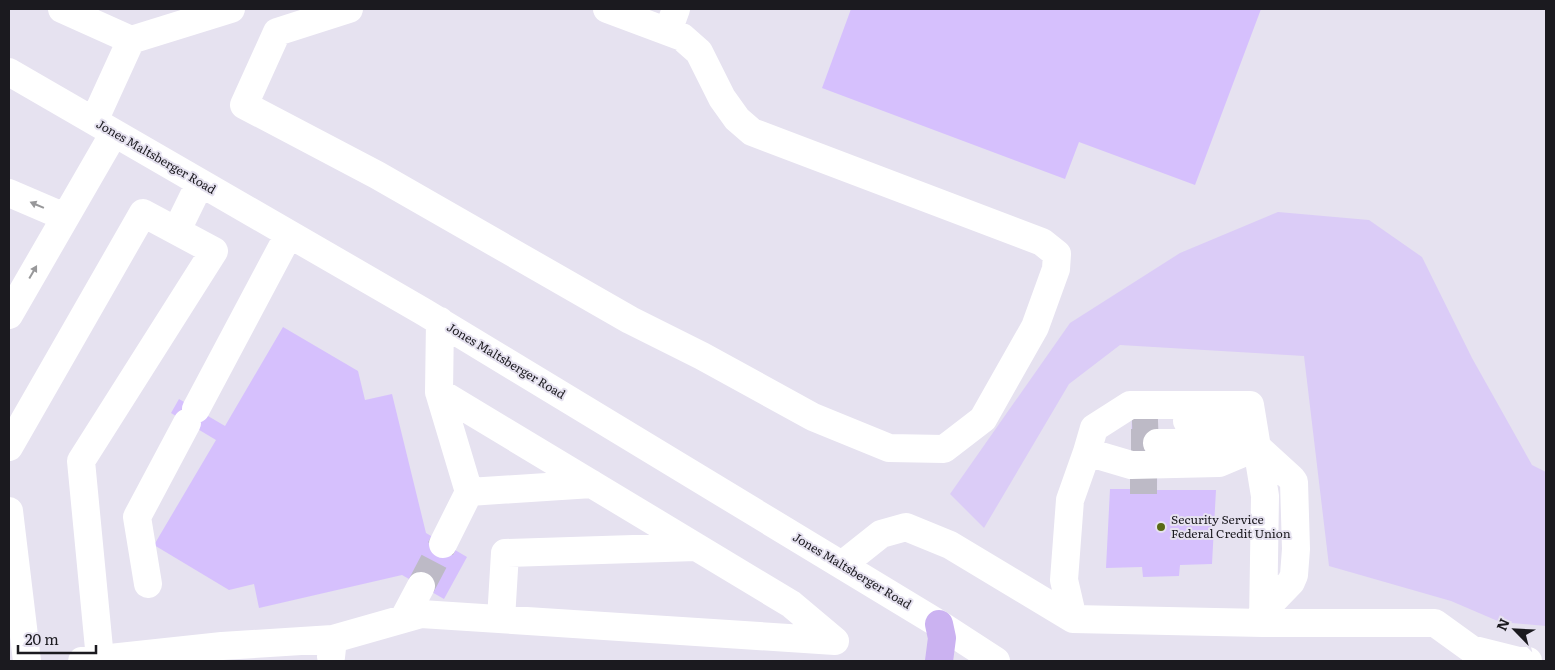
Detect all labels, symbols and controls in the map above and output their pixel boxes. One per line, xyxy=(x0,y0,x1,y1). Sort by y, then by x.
street label: Jones Maltsberger Road xyxy=(93,114,220,198)
one-way arrow xyxy=(30,201,44,209)
one-way arrow xyxy=(29,265,37,280)
street label: Jones Maltsberger Road xyxy=(444,317,570,403)
place label: Security Service Federal Credit Union xyxy=(1171,510,1291,542)
marker: Security Service Federal Credit Union xyxy=(1155,521,1167,533)
street label: Jones Maltsberger Road xyxy=(790,527,916,613)
north arrow xyxy=(1490,605,1540,655)
text: N xyxy=(1491,615,1514,634)
scale bar xyxy=(18,622,95,654)
text: 20 m xyxy=(25,627,59,650)

